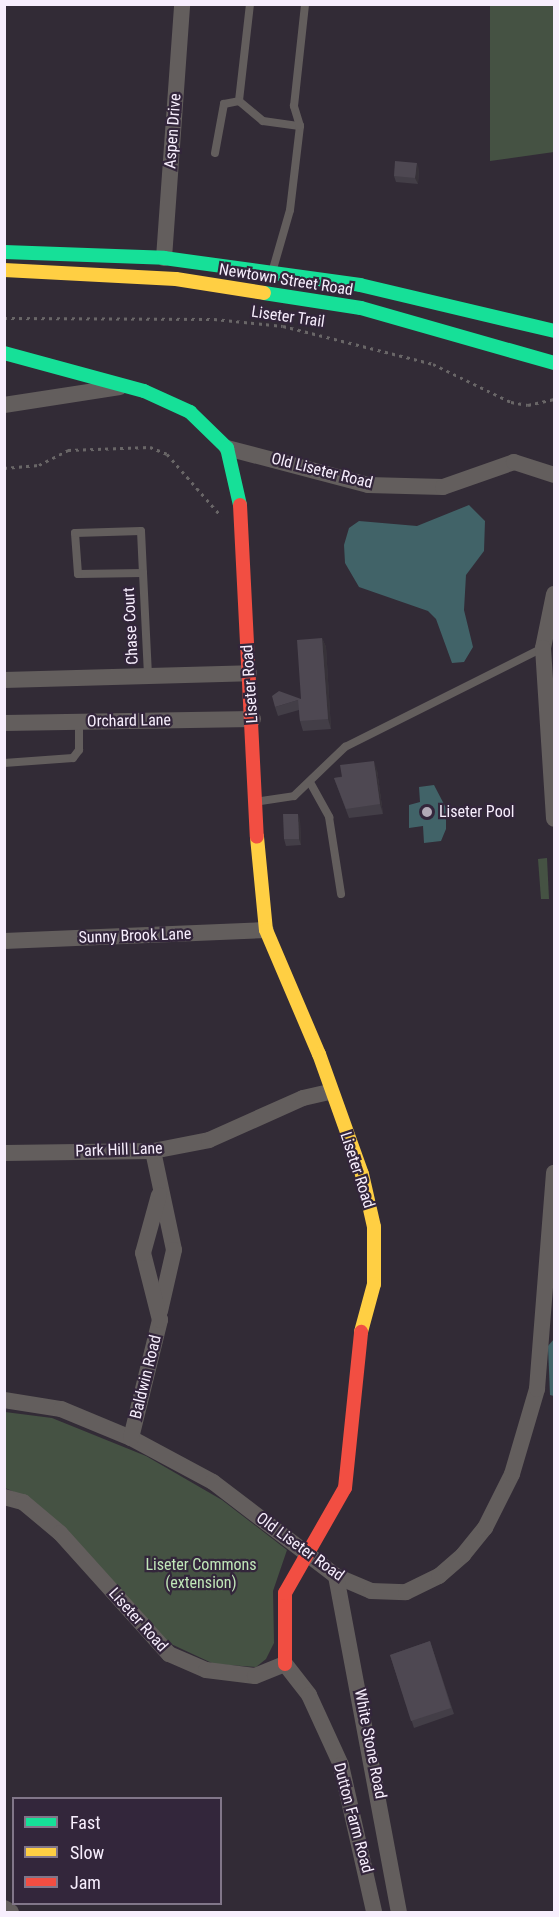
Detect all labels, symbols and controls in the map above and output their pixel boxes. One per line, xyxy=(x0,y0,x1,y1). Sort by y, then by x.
street label: Aspen Drive xyxy=(161,93,185,169)
street label: Newtown Street Road xyxy=(218,260,354,300)
street label: Liseter Trail xyxy=(250,302,326,332)
street label: Old Liseter Road xyxy=(269,449,375,493)
street label: Chase Court xyxy=(119,587,143,665)
street label: Liseter Road xyxy=(238,644,262,724)
street label: Orchard Lane xyxy=(87,711,171,731)
place label: Liseter Pool xyxy=(439,802,514,822)
marker: Liseter Pool xyxy=(420,805,434,819)
street label: Sunny Brook Lane xyxy=(78,924,192,948)
street label: Liseter Road xyxy=(336,1129,378,1211)
street label: Park Hill Lane xyxy=(75,1139,163,1161)
street label: Baldwin Road xyxy=(126,1333,166,1421)
street label: Old Liseter Road xyxy=(252,1509,348,1585)
park label: Liseter Commons (extension) xyxy=(145,1555,257,1593)
street label: Liseter Road xyxy=(104,1584,172,1656)
street label: White Stone Road xyxy=(350,1687,390,1801)
street label: Dutton Farm Road xyxy=(329,1761,377,1875)
legend xyxy=(12,1797,222,1905)
text: Fast xyxy=(70,1812,101,1833)
text: Slow xyxy=(70,1842,104,1863)
text: Jam xyxy=(70,1872,101,1893)

